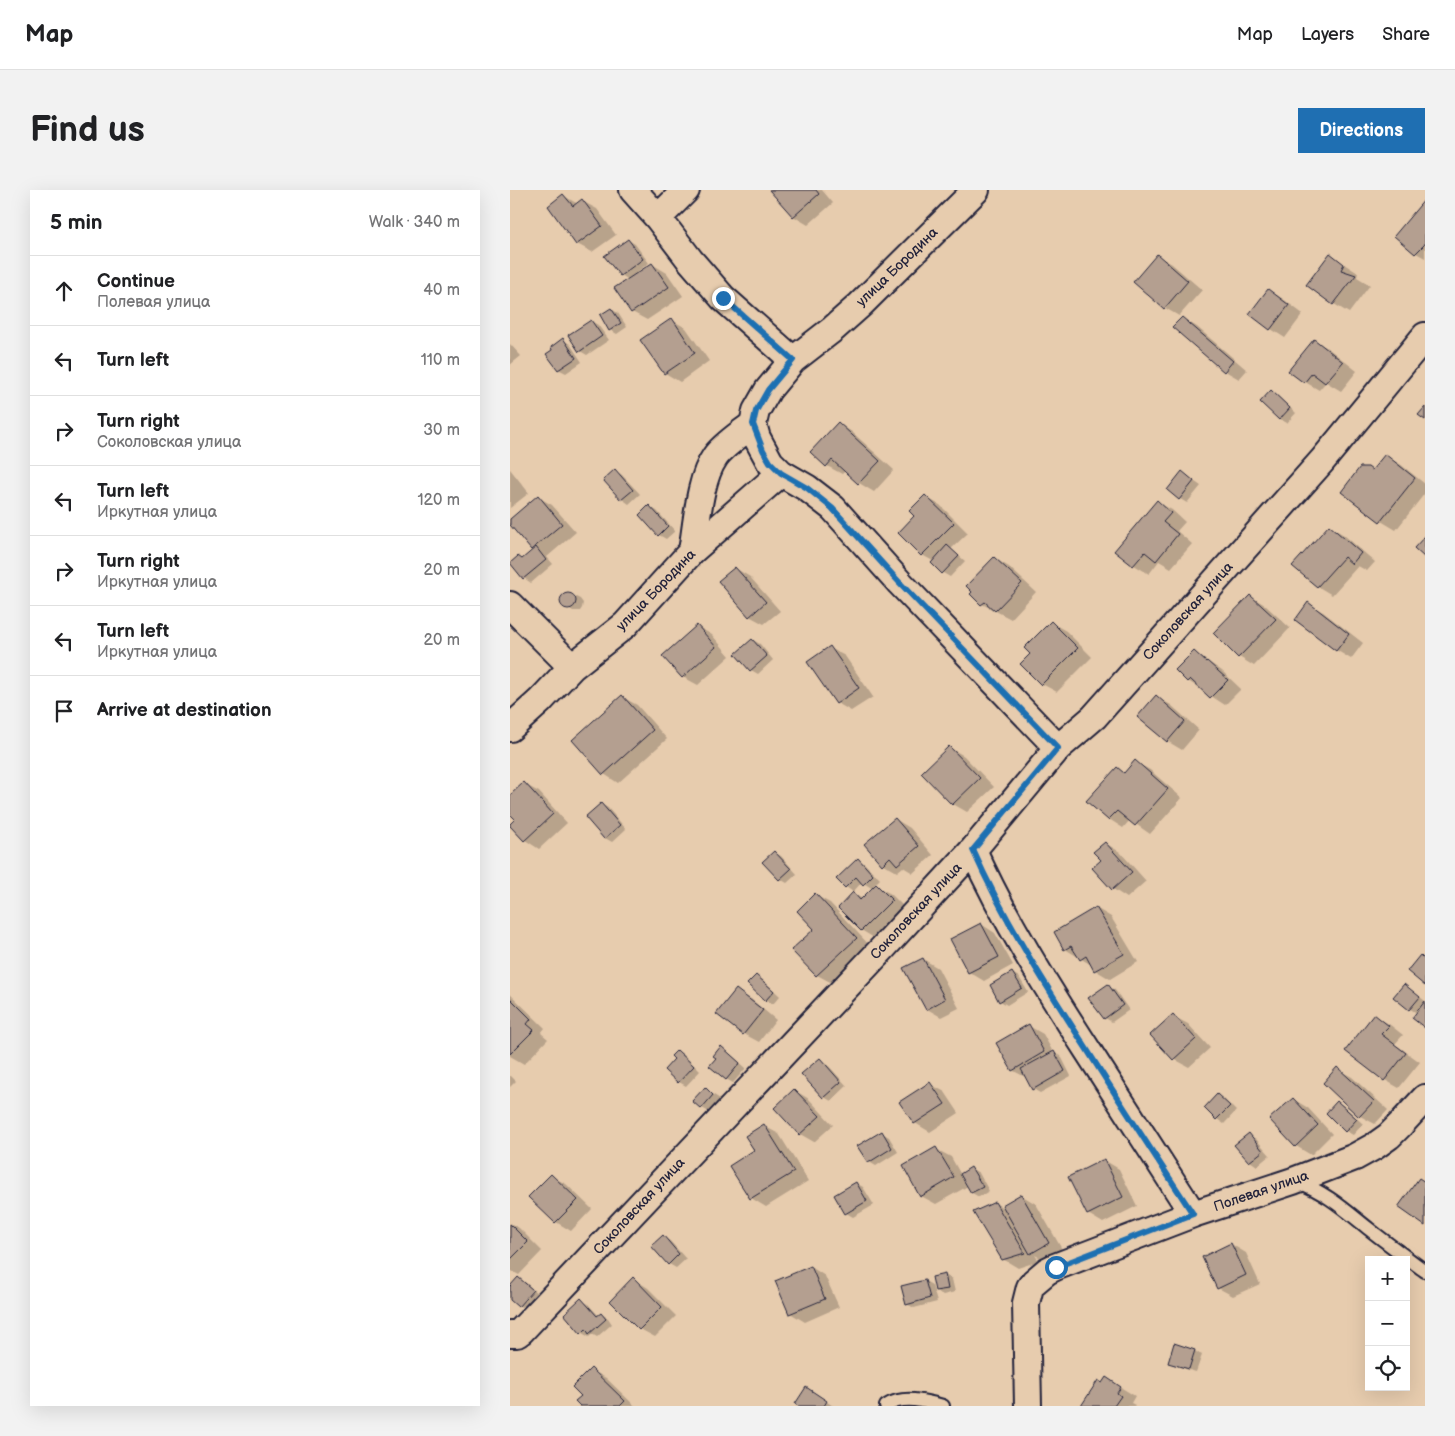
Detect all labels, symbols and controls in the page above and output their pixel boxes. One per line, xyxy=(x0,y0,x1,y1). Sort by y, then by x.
text: Map xyxy=(25,20,73,49)
text: Map xyxy=(1237,24,1273,45)
text: Layers xyxy=(1301,24,1354,45)
text: Share xyxy=(1382,24,1430,45)
button: Directions xyxy=(1298,108,1425,153)
text: Find us xyxy=(30,109,145,152)
text: 5 min xyxy=(50,210,103,235)
text: Walk · 340 m xyxy=(369,213,460,232)
street label: улица Бородина xyxy=(853,223,942,310)
text: Continue xyxy=(97,270,175,293)
icon: ahead xyxy=(50,277,78,305)
text: 40 m xyxy=(423,281,460,300)
route end xyxy=(712,287,735,310)
text: Полевая улица xyxy=(97,293,210,312)
icon: left xyxy=(50,347,78,375)
text: Turn left xyxy=(97,349,169,372)
text: 110 m xyxy=(421,351,460,370)
text: Turn right xyxy=(97,410,180,433)
icon: right xyxy=(50,417,78,445)
text: 30 m xyxy=(423,421,460,440)
text: Соколовская улица xyxy=(97,433,241,452)
text: Turn left xyxy=(97,480,169,503)
icon: left xyxy=(50,487,78,515)
text: 120 m xyxy=(417,491,460,510)
text: Иркутная улица xyxy=(97,503,217,522)
street label: улица Бородина xyxy=(613,545,700,634)
text: Turn right xyxy=(97,550,180,573)
icon: right xyxy=(50,557,78,585)
street label: Соколовская улица xyxy=(1139,558,1237,664)
text: 20 m xyxy=(424,561,460,580)
text: Иркутная улица xyxy=(97,573,217,592)
text: Turn left xyxy=(97,620,169,643)
icon: left xyxy=(50,627,78,655)
text: 20 m xyxy=(424,631,460,650)
text: Иркутная улица xyxy=(97,643,217,662)
icon: arrive xyxy=(50,697,78,725)
text: Arrive at destination xyxy=(97,699,272,722)
street label: Соколовская улица xyxy=(867,858,966,963)
street label: Соколовская улица xyxy=(590,1153,689,1258)
street label: Полевая улица xyxy=(1211,1167,1311,1215)
route start xyxy=(1045,1256,1068,1279)
map controls xyxy=(1365,1256,1410,1391)
button: + xyxy=(1365,1256,1410,1301)
button: − xyxy=(1365,1301,1410,1346)
button: locate xyxy=(1365,1346,1410,1391)

